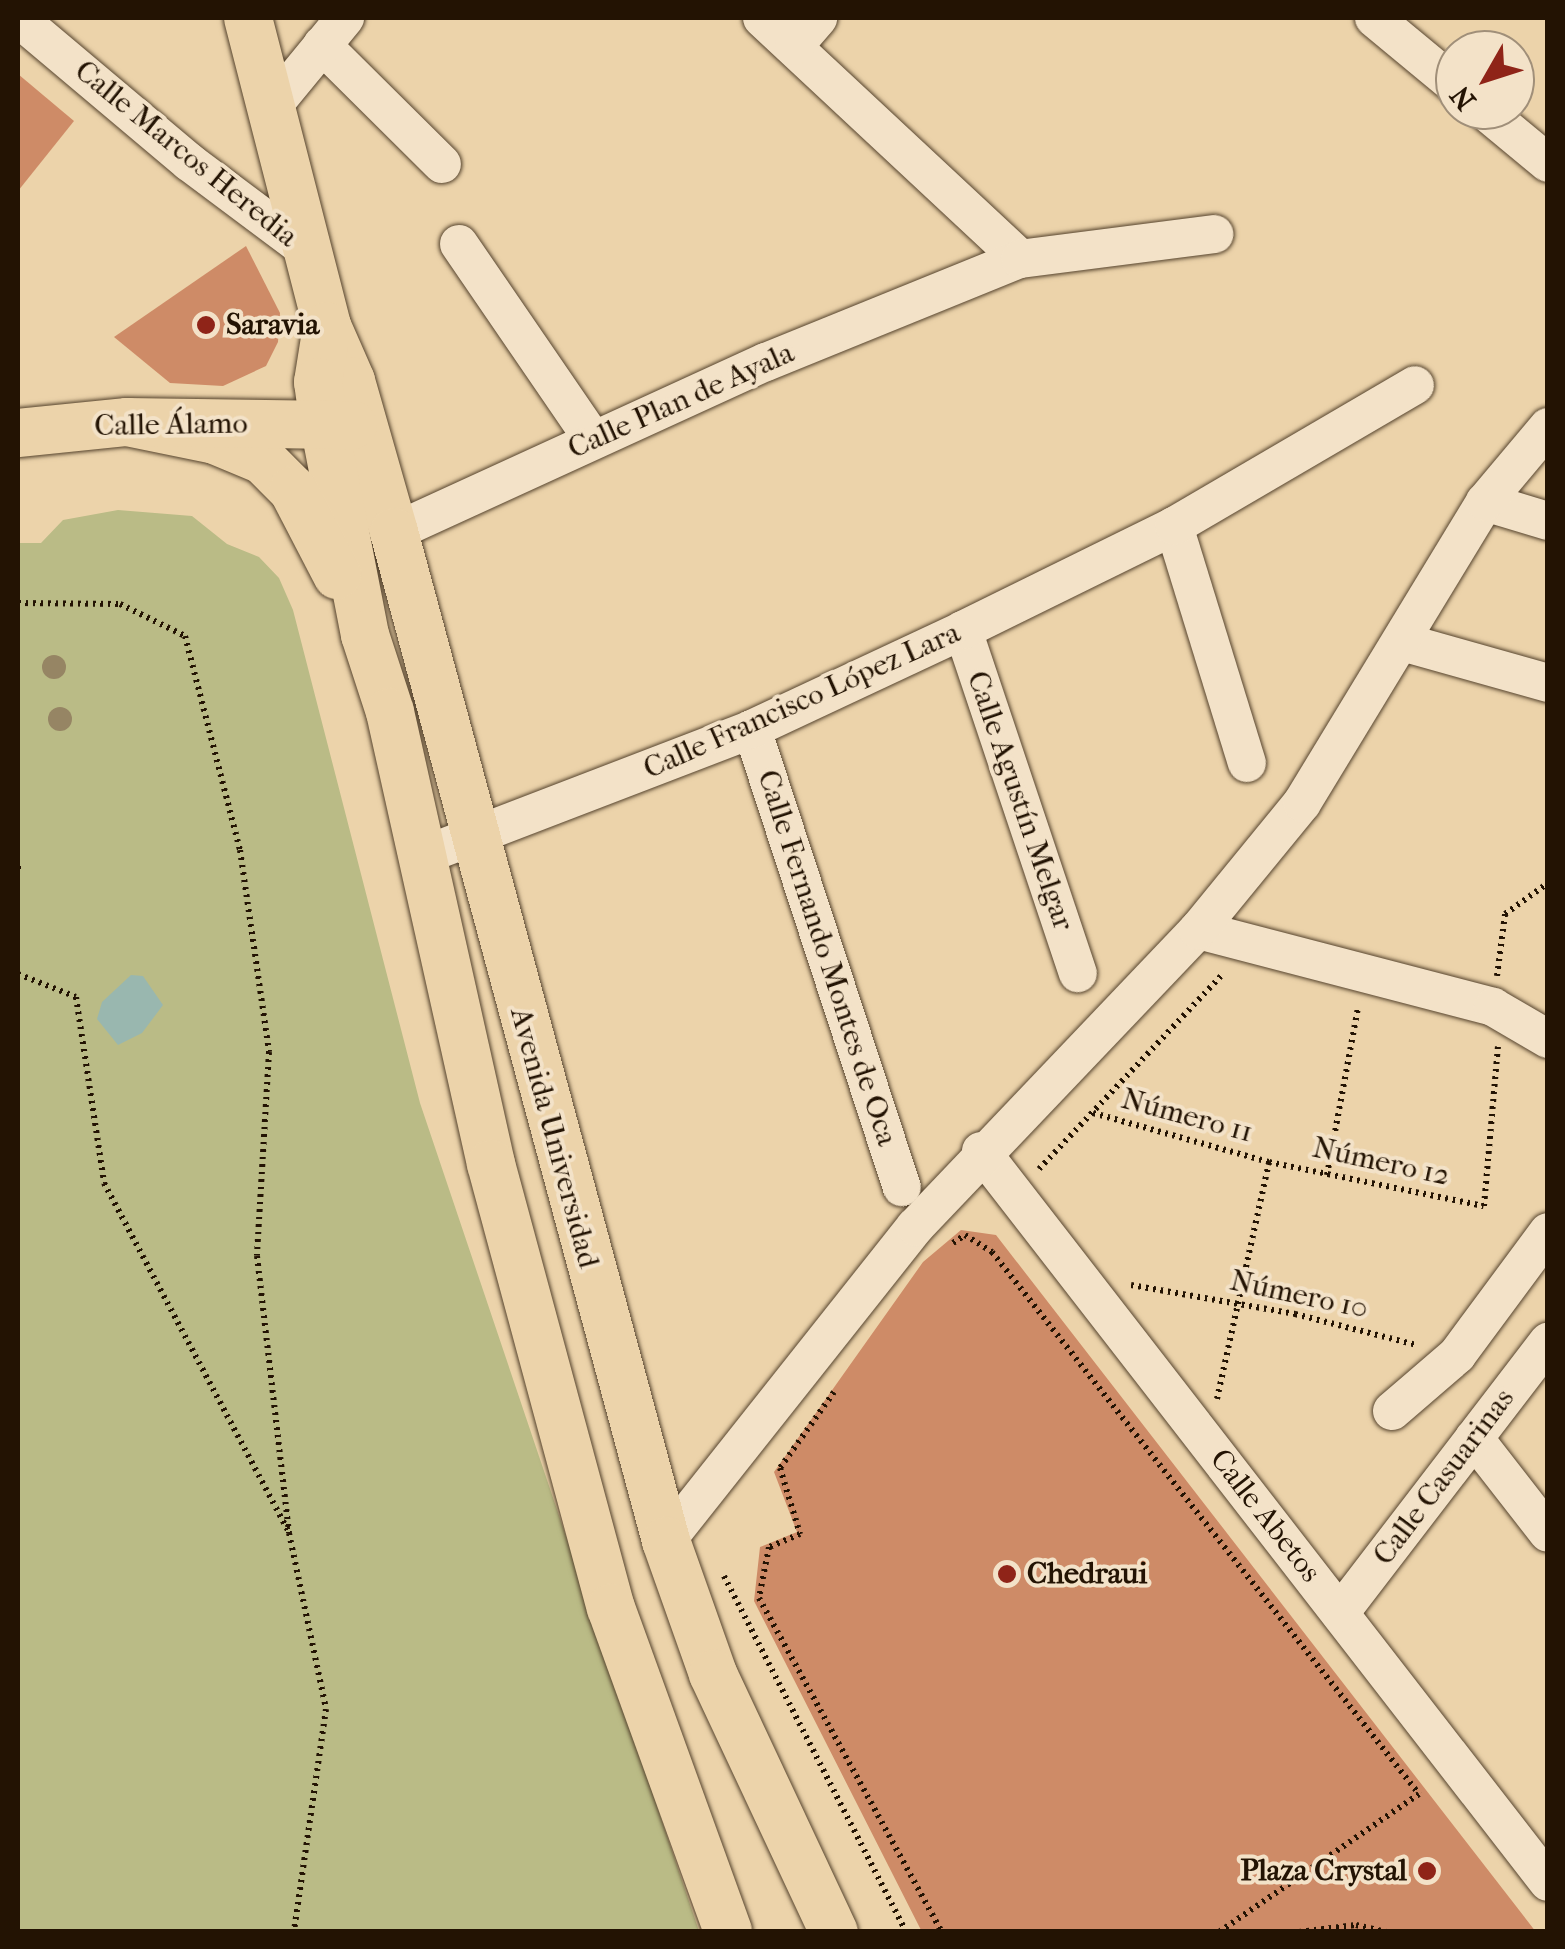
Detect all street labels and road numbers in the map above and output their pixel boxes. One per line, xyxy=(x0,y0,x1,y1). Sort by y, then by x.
street label: Calle Marcos Heredia xyxy=(67,53,305,255)
street label: Calle Plan de Ayala xyxy=(563,335,799,467)
street label: Calle Álamo xyxy=(94,406,248,444)
street label: Calle Francisco López Lara xyxy=(638,615,966,787)
street label: Calle Agustín Melgar xyxy=(959,667,1081,935)
street label: Calle Fernando Montes de Oca xyxy=(749,766,905,1150)
street label: Avenida Universidad xyxy=(502,1004,606,1272)
street label: Número 11 xyxy=(1117,1081,1257,1151)
street label: Número 12 xyxy=(1309,1130,1453,1194)
street label: Número 10 xyxy=(1227,1263,1371,1327)
street label: Calle Casuarinas xyxy=(1366,1382,1522,1572)
street label: Calle Abetos xyxy=(1202,1442,1328,1590)

